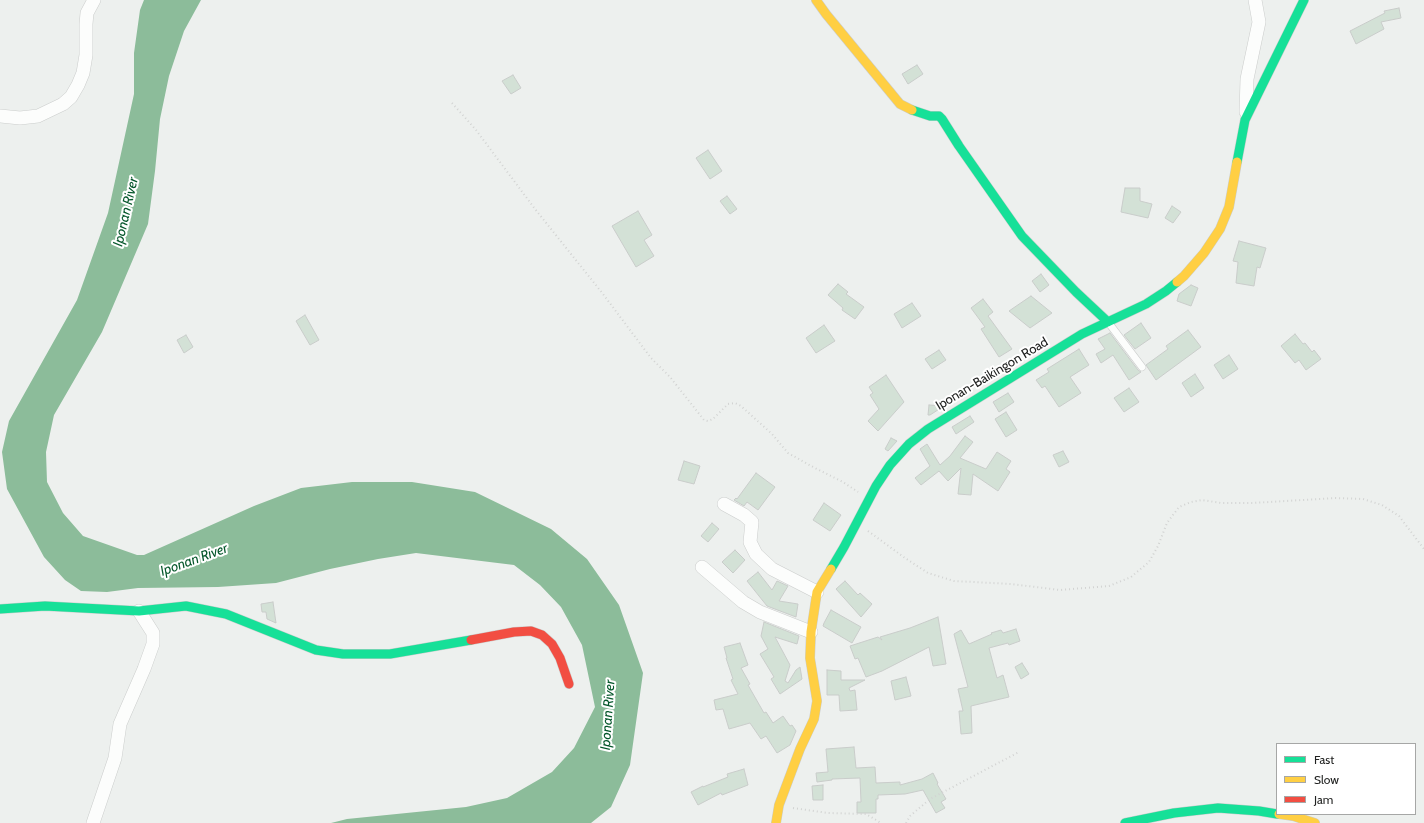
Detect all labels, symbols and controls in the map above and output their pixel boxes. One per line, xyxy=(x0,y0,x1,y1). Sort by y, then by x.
water label: Iponan River xyxy=(110,176,142,248)
street label: Iponan-Baikingon Road xyxy=(933,334,1051,414)
water label: Iponan River xyxy=(158,540,230,580)
water label: Iponan River xyxy=(597,679,619,751)
legend xyxy=(1276,743,1416,815)
text: Fast xyxy=(1314,752,1334,767)
text: Slow xyxy=(1314,772,1339,787)
text: Jam xyxy=(1314,792,1333,807)

